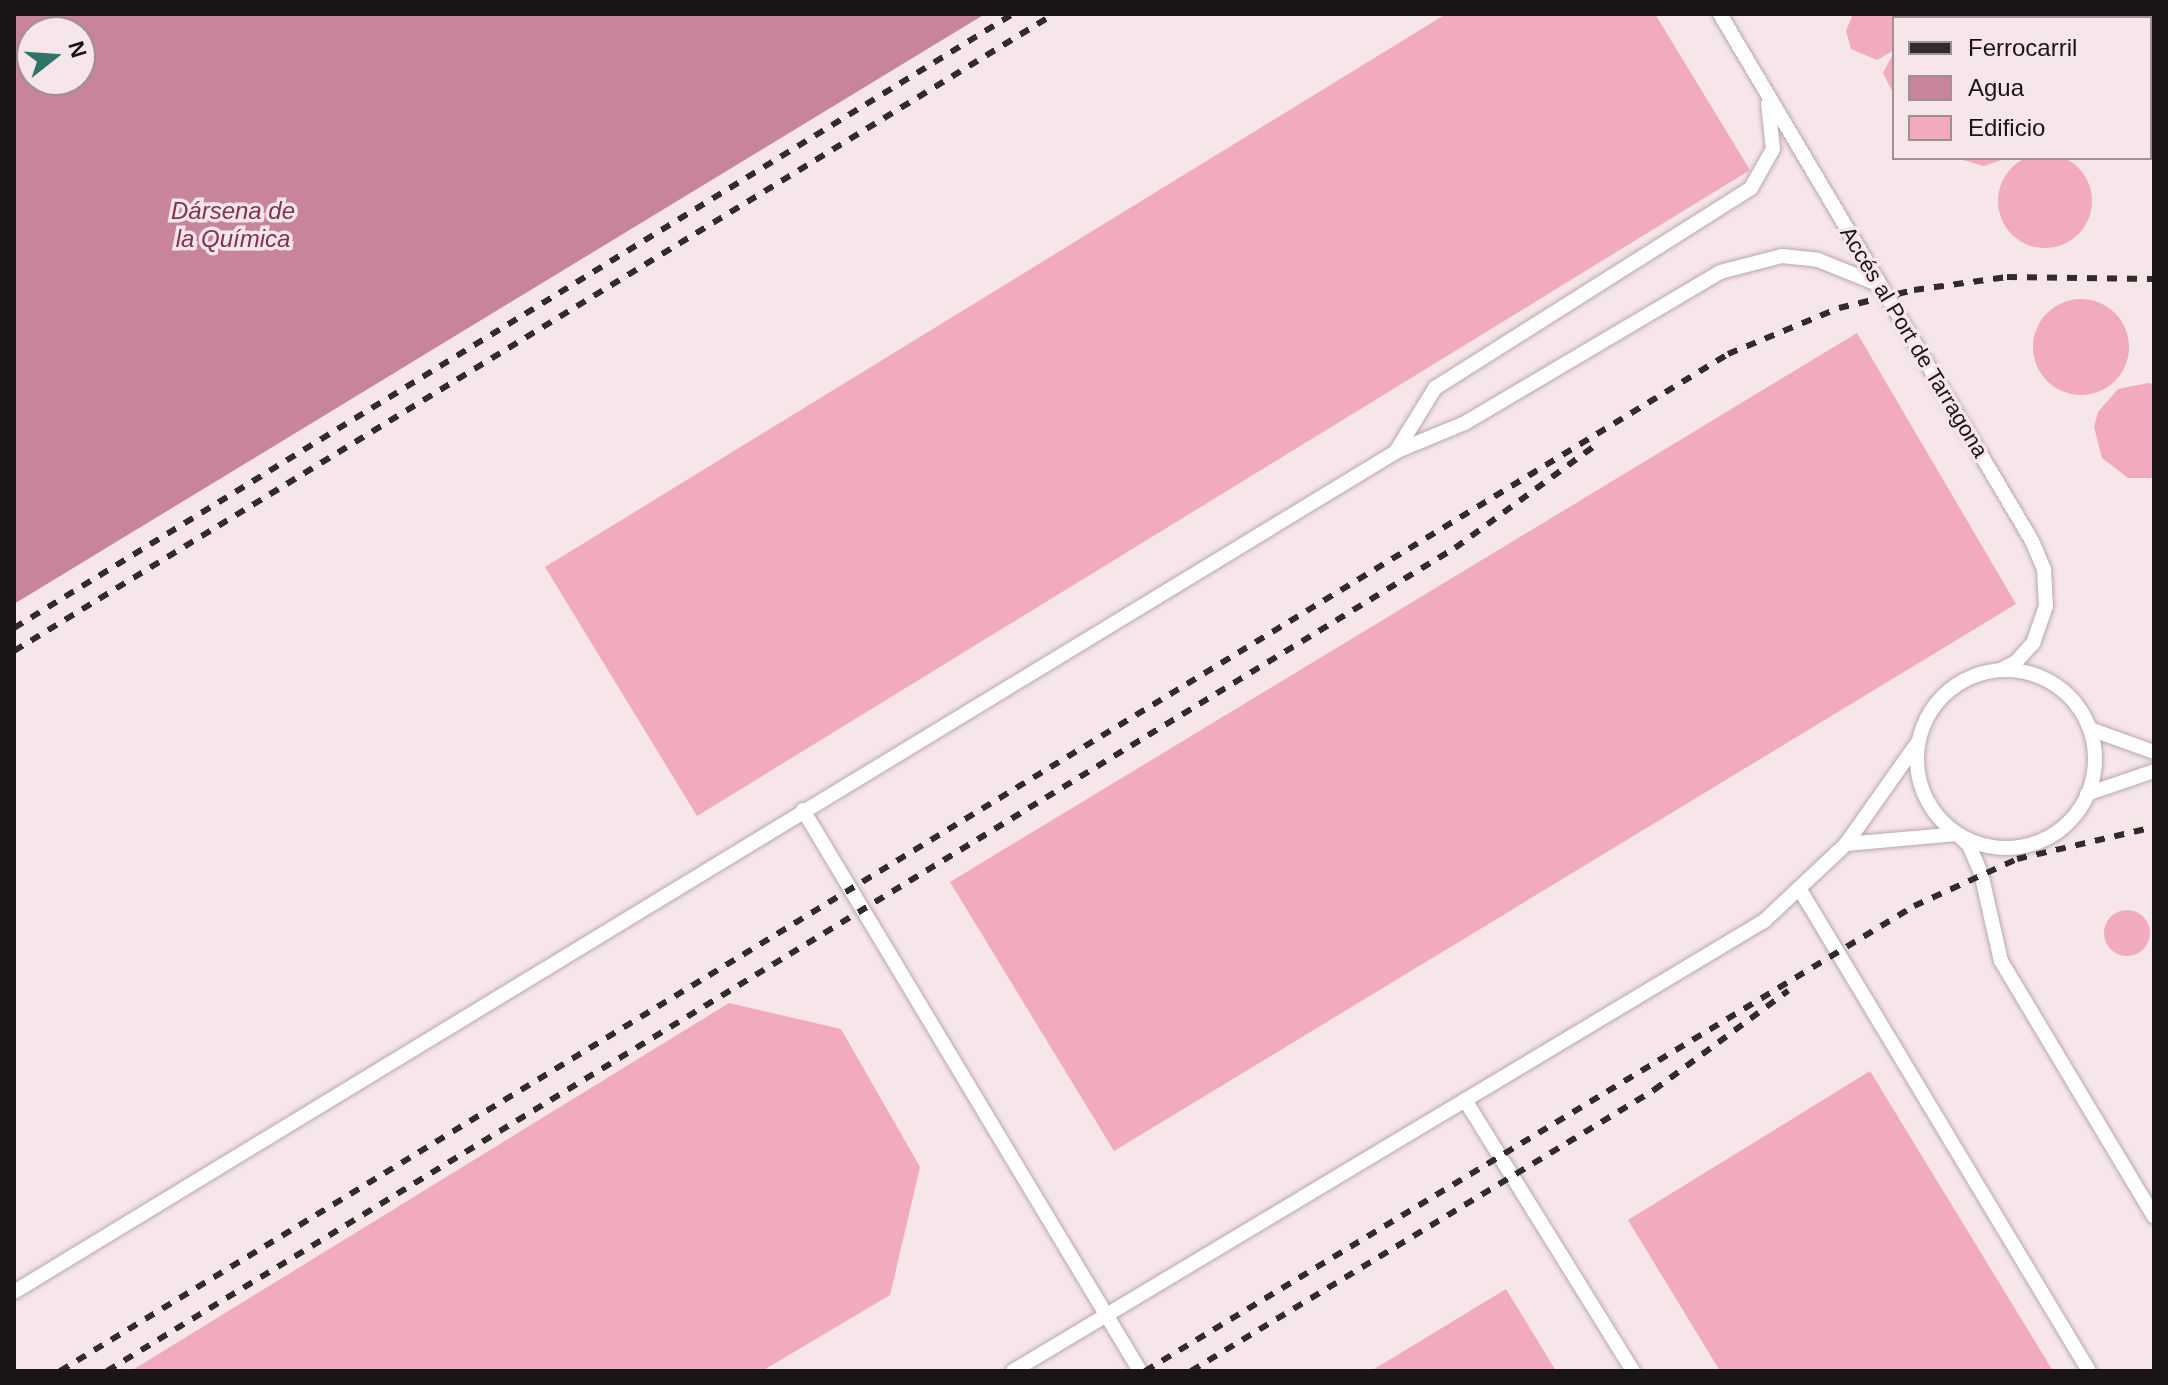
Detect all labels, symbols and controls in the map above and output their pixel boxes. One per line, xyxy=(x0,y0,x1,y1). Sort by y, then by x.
north arrow xyxy=(16,16,96,96)
legend xyxy=(1892,16,2152,160)
text: Ferrocarril xyxy=(1968,34,2077,61)
text: N xyxy=(63,38,92,61)
text: Agua xyxy=(1968,74,2024,101)
text: Edificio xyxy=(1968,114,2045,141)
water label: Dársena de la Química xyxy=(171,197,295,253)
street label: Accés al Port de Tarragona xyxy=(1834,221,1994,463)

